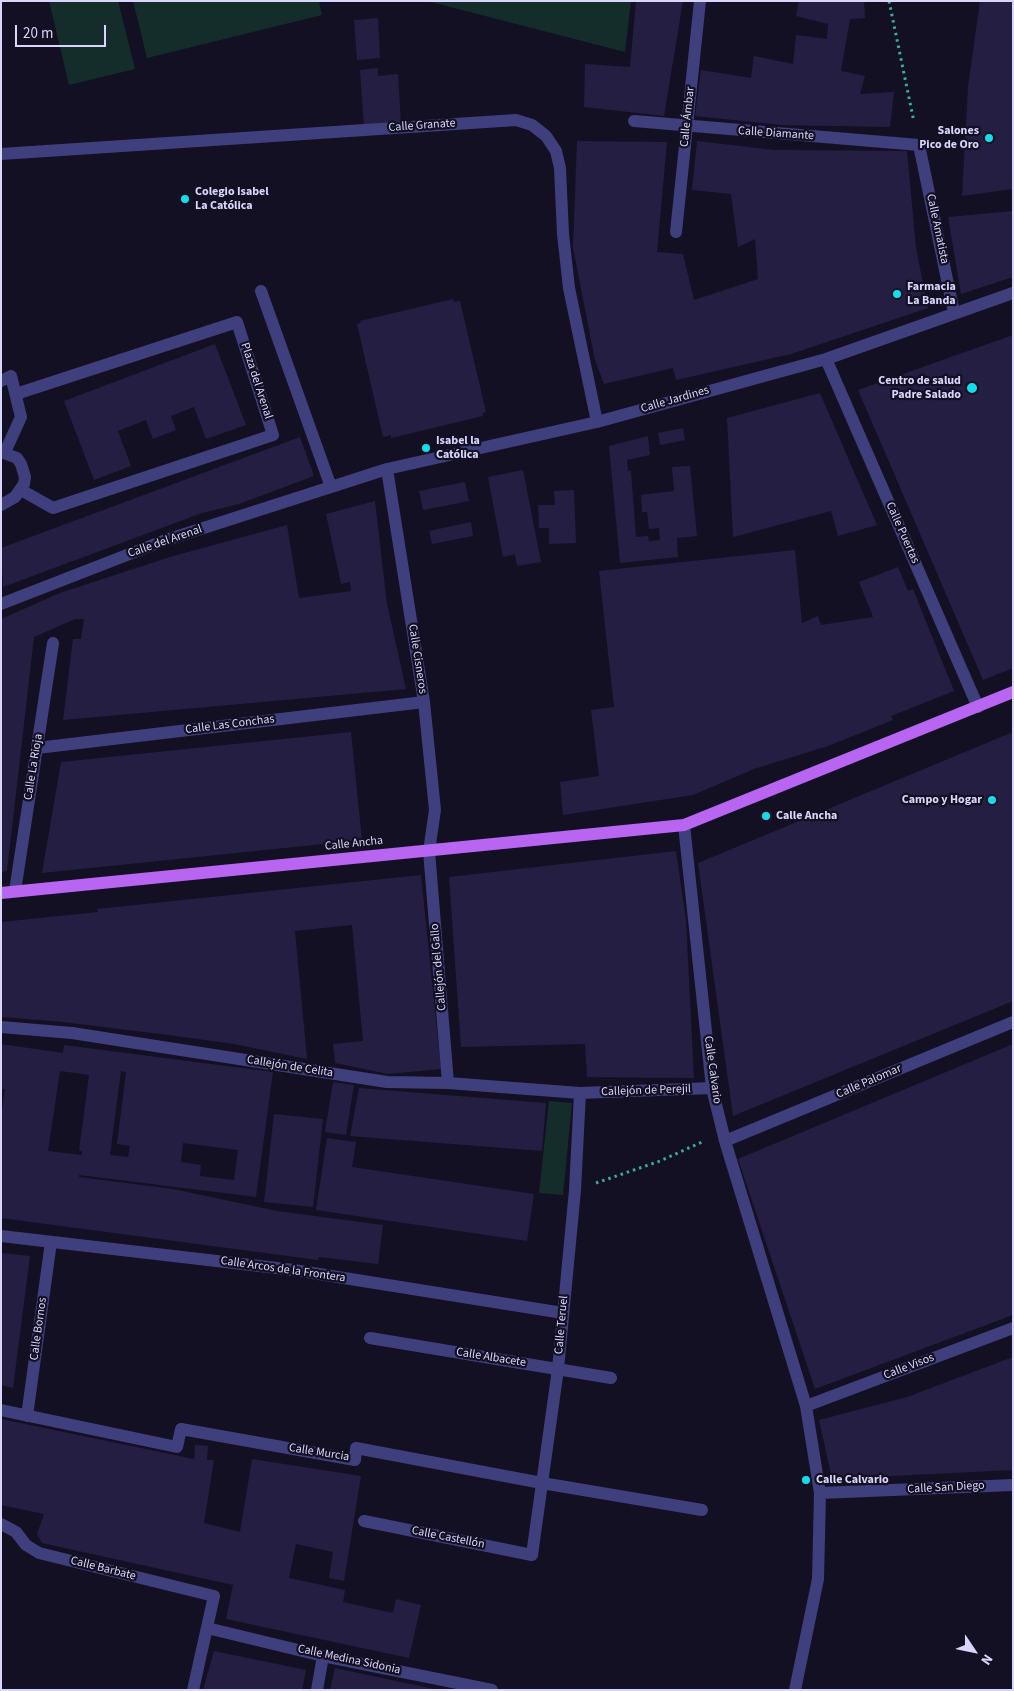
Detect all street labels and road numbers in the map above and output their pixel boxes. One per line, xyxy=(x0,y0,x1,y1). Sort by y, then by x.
street label: Calle Ámbar xyxy=(678,86,698,148)
street label: Calle Granate xyxy=(388,116,456,136)
street label: Calle Diamante xyxy=(738,124,814,144)
street label: Calle Amatista xyxy=(923,193,951,265)
street label: Plaza del Arenal xyxy=(237,341,275,421)
street label: Calle Jardines xyxy=(639,383,711,417)
street label: Calle Puertas xyxy=(882,500,922,566)
street label: Calle del Arenal xyxy=(126,523,204,561)
street label: Calle Cisneros xyxy=(404,623,430,695)
street label: Calle Las Conchas xyxy=(185,712,275,738)
street label: Calle La Rioja xyxy=(22,733,46,801)
street label: Calle Ancha xyxy=(324,834,384,854)
street label: Callejón del Gallo xyxy=(428,923,450,1011)
street label: Calle Calvario xyxy=(700,1035,724,1105)
street label: Callejón de Celita xyxy=(246,1053,334,1081)
street label: Calle Palomar xyxy=(834,1062,904,1102)
street label: Callejón de Perejil xyxy=(601,1082,691,1100)
street label: Calle Arcos de la Frontera xyxy=(220,1254,346,1286)
street label: Calle Teruel xyxy=(552,1295,572,1355)
street label: Calle Bornos xyxy=(27,1297,51,1361)
street label: Calle Albacete xyxy=(455,1345,527,1371)
street label: Calle Visos xyxy=(882,1351,936,1383)
street label: Calle Murcia xyxy=(288,1441,350,1465)
street label: Calle San Diego xyxy=(907,1479,985,1497)
street label: Calle Castellón xyxy=(410,1524,486,1552)
street label: Calle Barbate xyxy=(69,1554,137,1584)
street label: Calle Medina Sidonia xyxy=(296,1642,402,1678)

